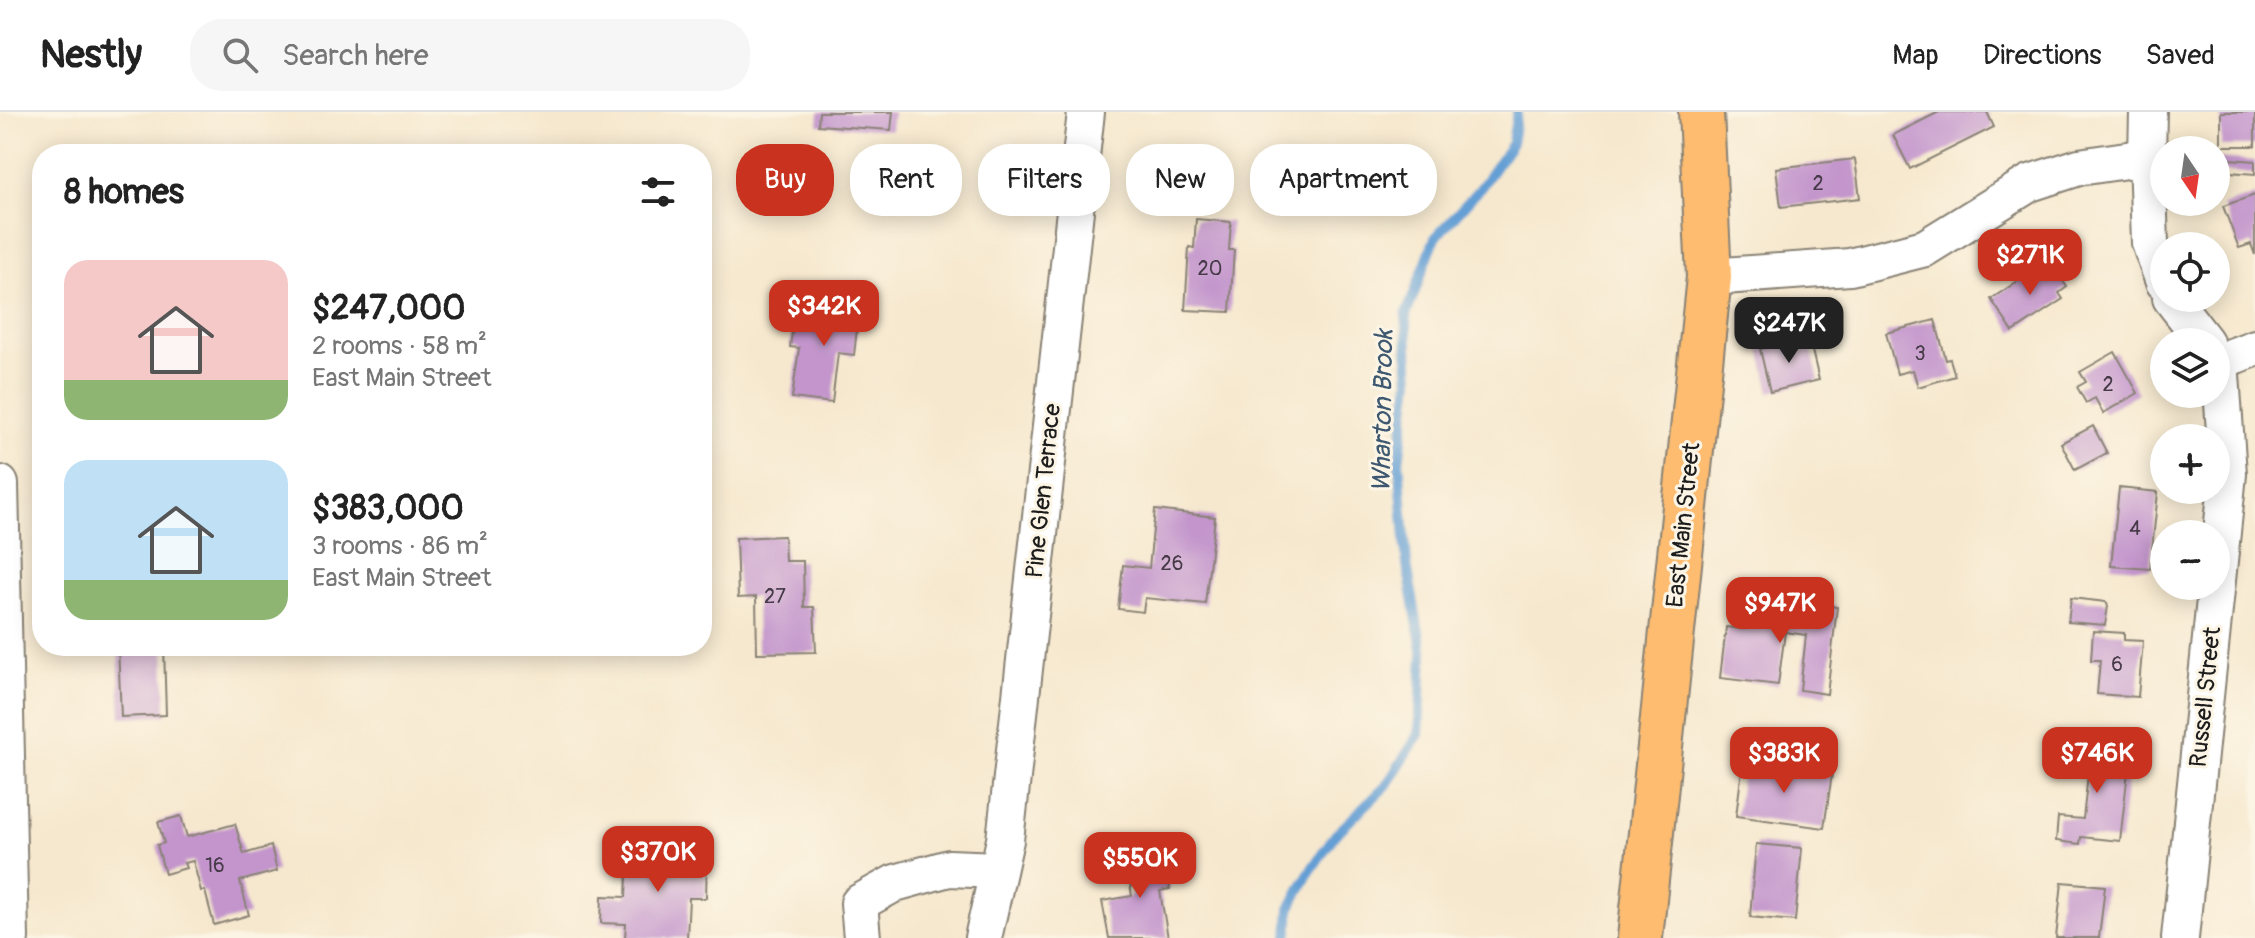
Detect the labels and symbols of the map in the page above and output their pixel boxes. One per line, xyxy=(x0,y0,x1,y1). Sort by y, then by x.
north arrow xyxy=(2150,136,2230,216)
house number: 2 xyxy=(1812,171,1824,196)
pin: $271K xyxy=(1974,229,2086,297)
house number: 20 xyxy=(1198,256,1222,281)
pin: $342K xyxy=(768,280,880,348)
pin: $247K xyxy=(1733,297,1845,365)
water label: Wharton Brook xyxy=(1366,327,1400,493)
house number: 3 xyxy=(1914,341,1926,366)
house number: 2 xyxy=(2102,372,2114,397)
street label: Pine Glen Terrace xyxy=(1020,402,1067,580)
street label: East Main Street xyxy=(1660,441,1707,609)
house number: 4 xyxy=(2129,516,2141,541)
house number: 26 xyxy=(1161,551,1183,576)
pin: $947K xyxy=(1724,577,1836,645)
house number: 27 xyxy=(764,584,786,609)
street label: Russell Street xyxy=(2184,625,2227,769)
house number: 6 xyxy=(2111,652,2123,677)
pin: $383K xyxy=(1728,727,1840,795)
pin: $746K xyxy=(2041,727,2153,795)
pin: $370K xyxy=(602,826,714,894)
pin: $550K xyxy=(1084,832,1196,900)
house number: 16 xyxy=(205,853,225,878)

